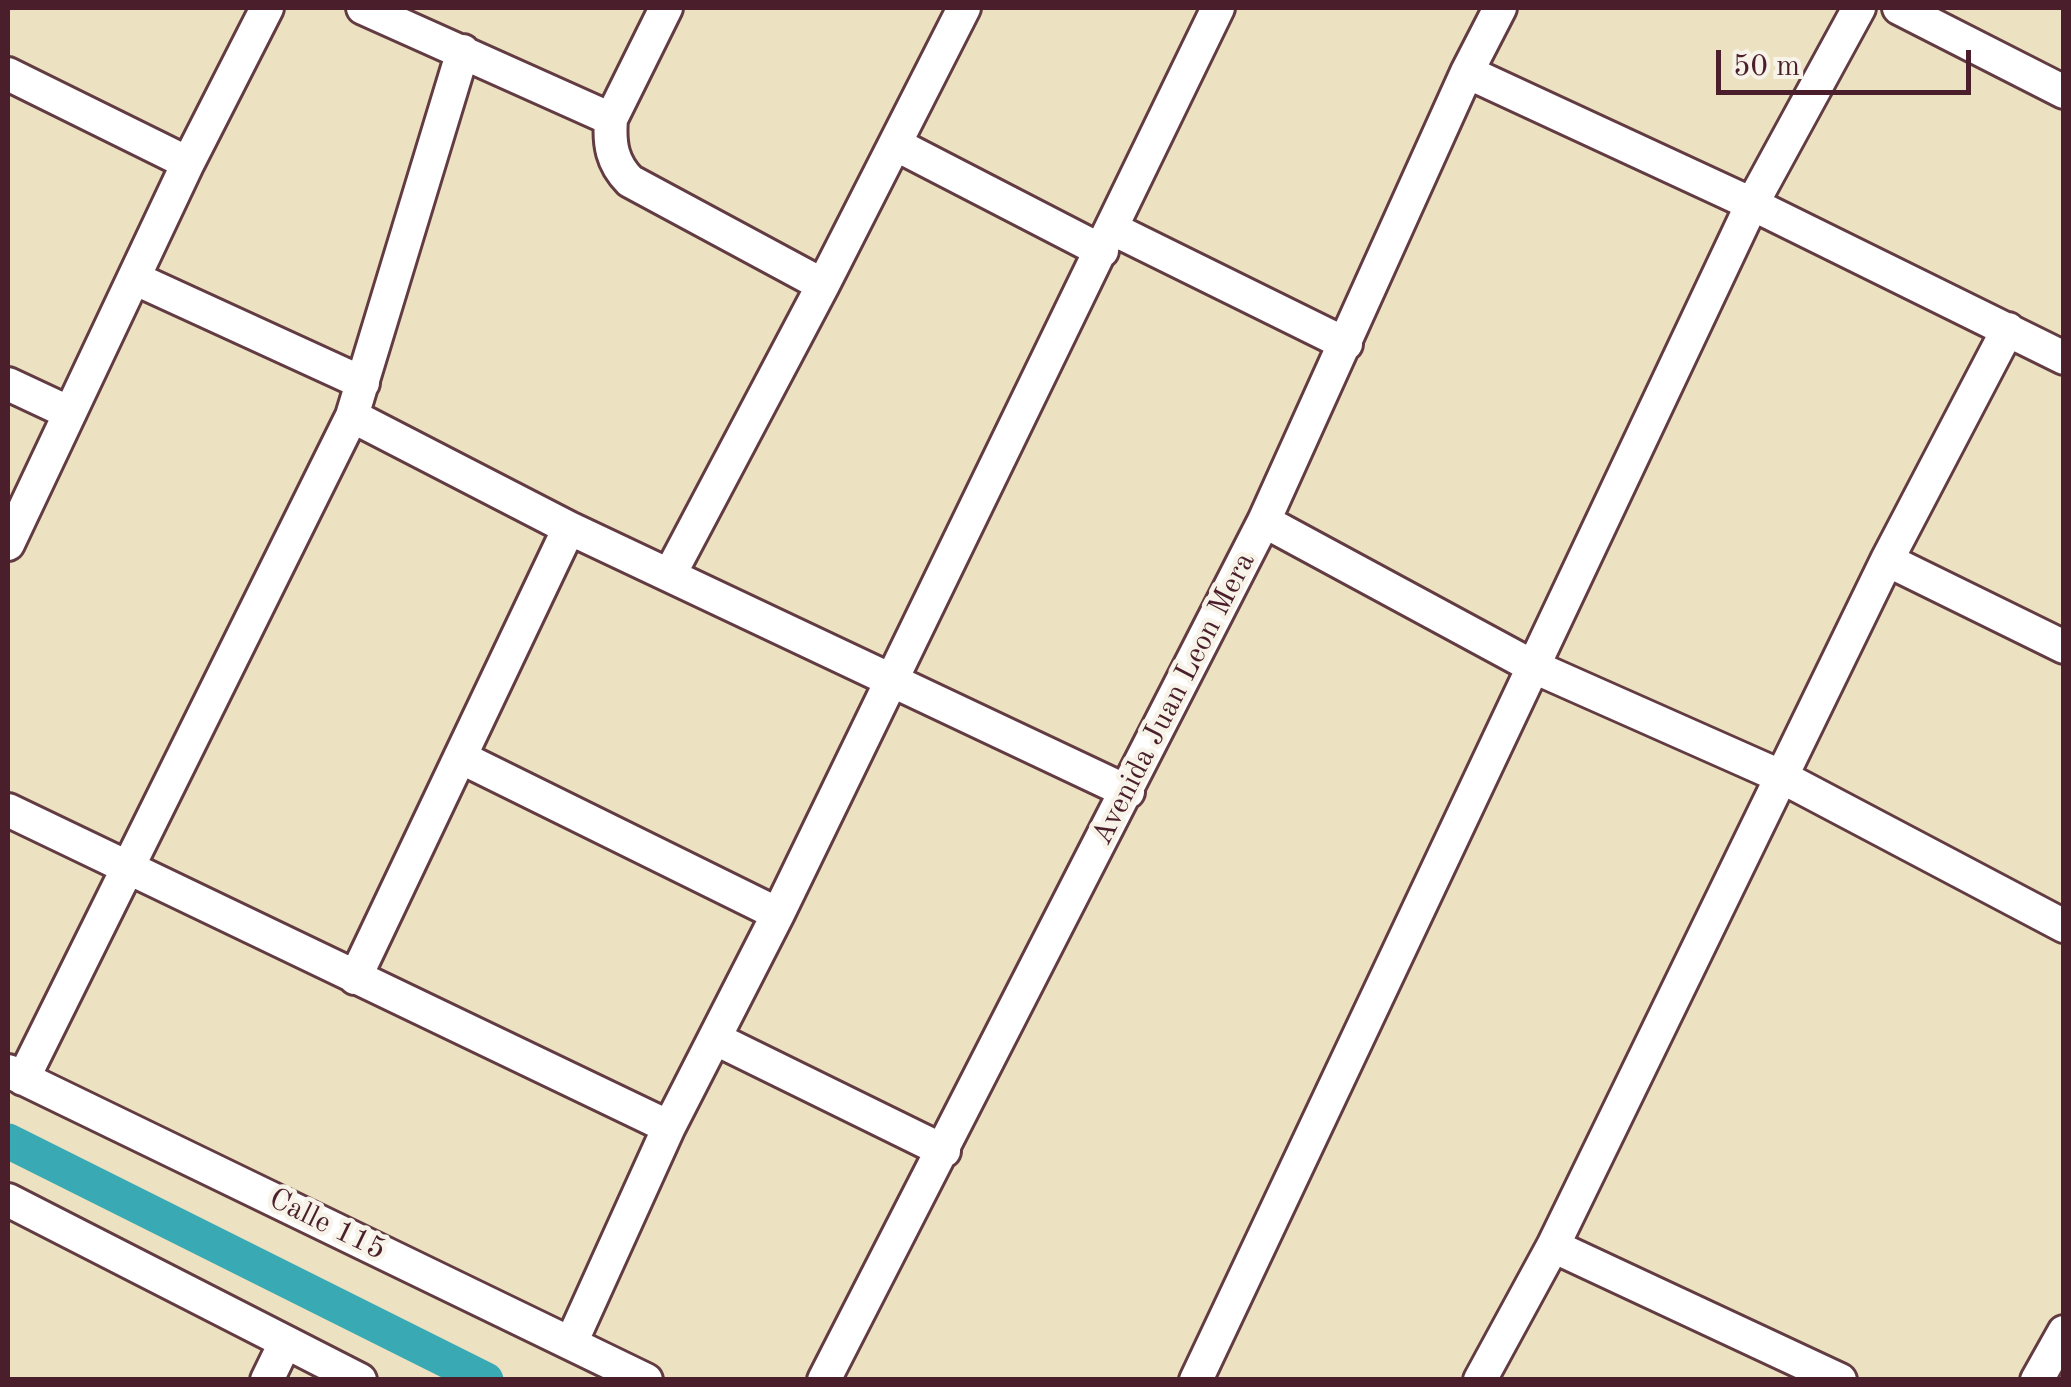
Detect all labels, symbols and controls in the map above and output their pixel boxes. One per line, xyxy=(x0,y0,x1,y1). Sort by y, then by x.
scale bar xyxy=(1721,30,1976,92)
text: 50 m xyxy=(1733,52,1800,82)
street label: Avenida Juan Leon Mera xyxy=(1085,547,1263,851)
street label: Calle 115 xyxy=(263,1181,391,1269)

